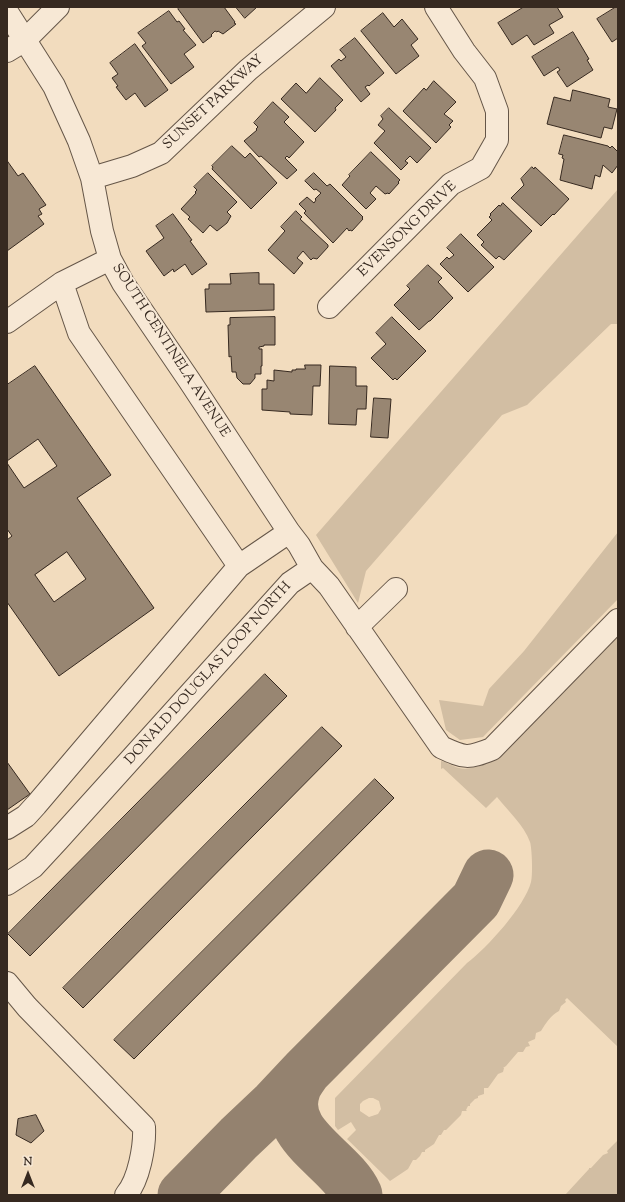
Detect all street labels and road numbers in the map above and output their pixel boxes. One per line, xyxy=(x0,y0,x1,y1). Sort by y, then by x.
street label: SUNSET PARKWAY xyxy=(160,52,268,154)
street label: EVENSONG DRIVE xyxy=(355,179,461,281)
street label: SOUTH CENTINELA AVENUE xyxy=(108,261,232,441)
street label: DONALD DOUGLAS LOOP NORTH xyxy=(122,579,296,769)

